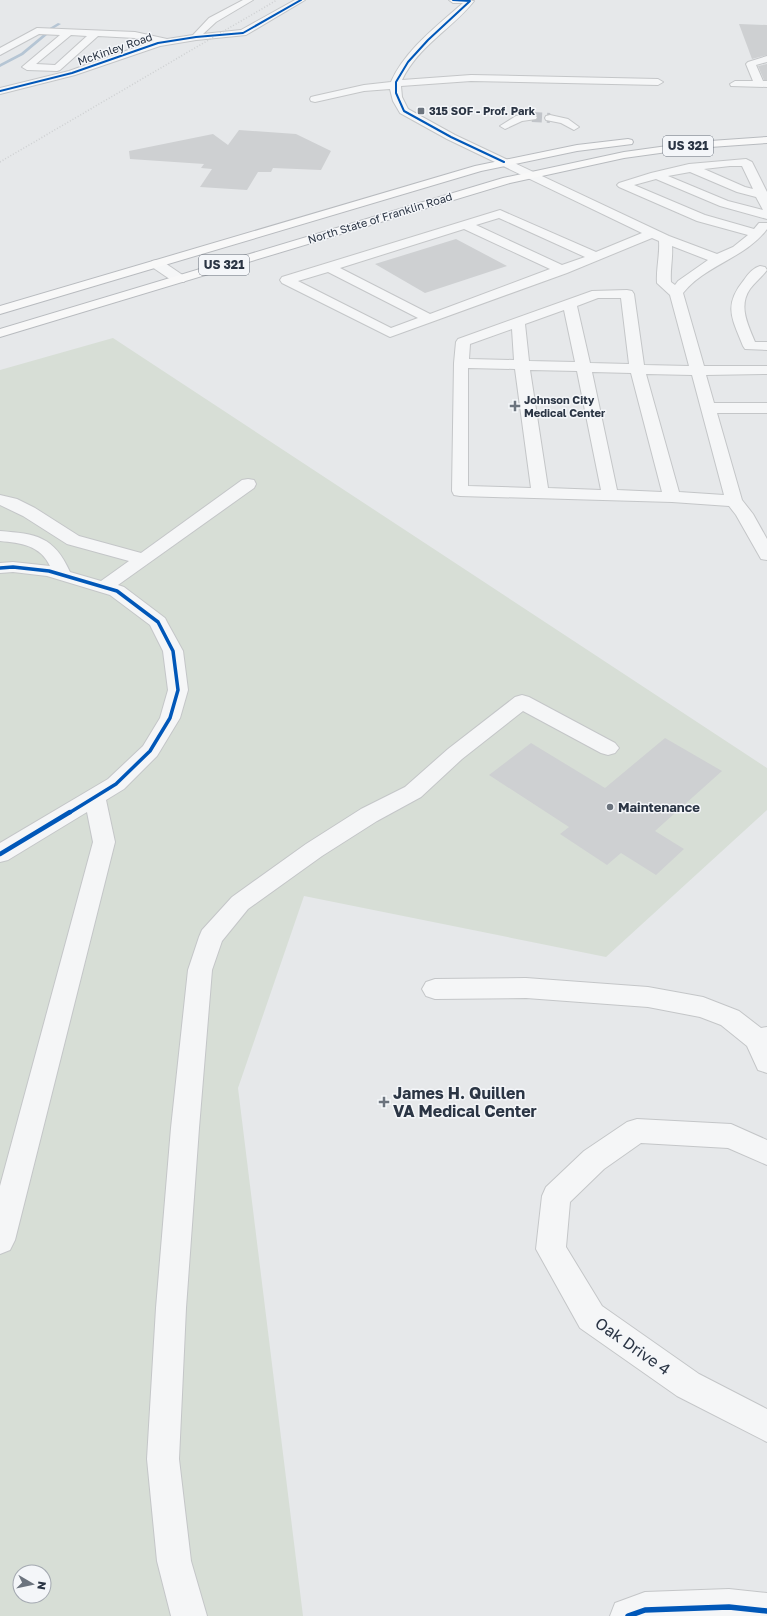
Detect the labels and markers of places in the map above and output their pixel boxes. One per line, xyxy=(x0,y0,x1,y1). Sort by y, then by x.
place label: 315 SOF - Prof. Park xyxy=(429,104,536,117)
marker: 315 SOF - Prof. Park xyxy=(416,106,426,116)
place label: Johnson City Medical Center xyxy=(524,393,606,419)
marker: Johnson City Medical Center xyxy=(509,400,521,412)
place label: Maintenance xyxy=(618,799,700,815)
marker: Maintenance xyxy=(605,802,615,812)
place label: James H. Quillen VA Medical Center xyxy=(393,1083,537,1121)
marker: James H. Quillen VA Medical Center xyxy=(378,1096,390,1108)

